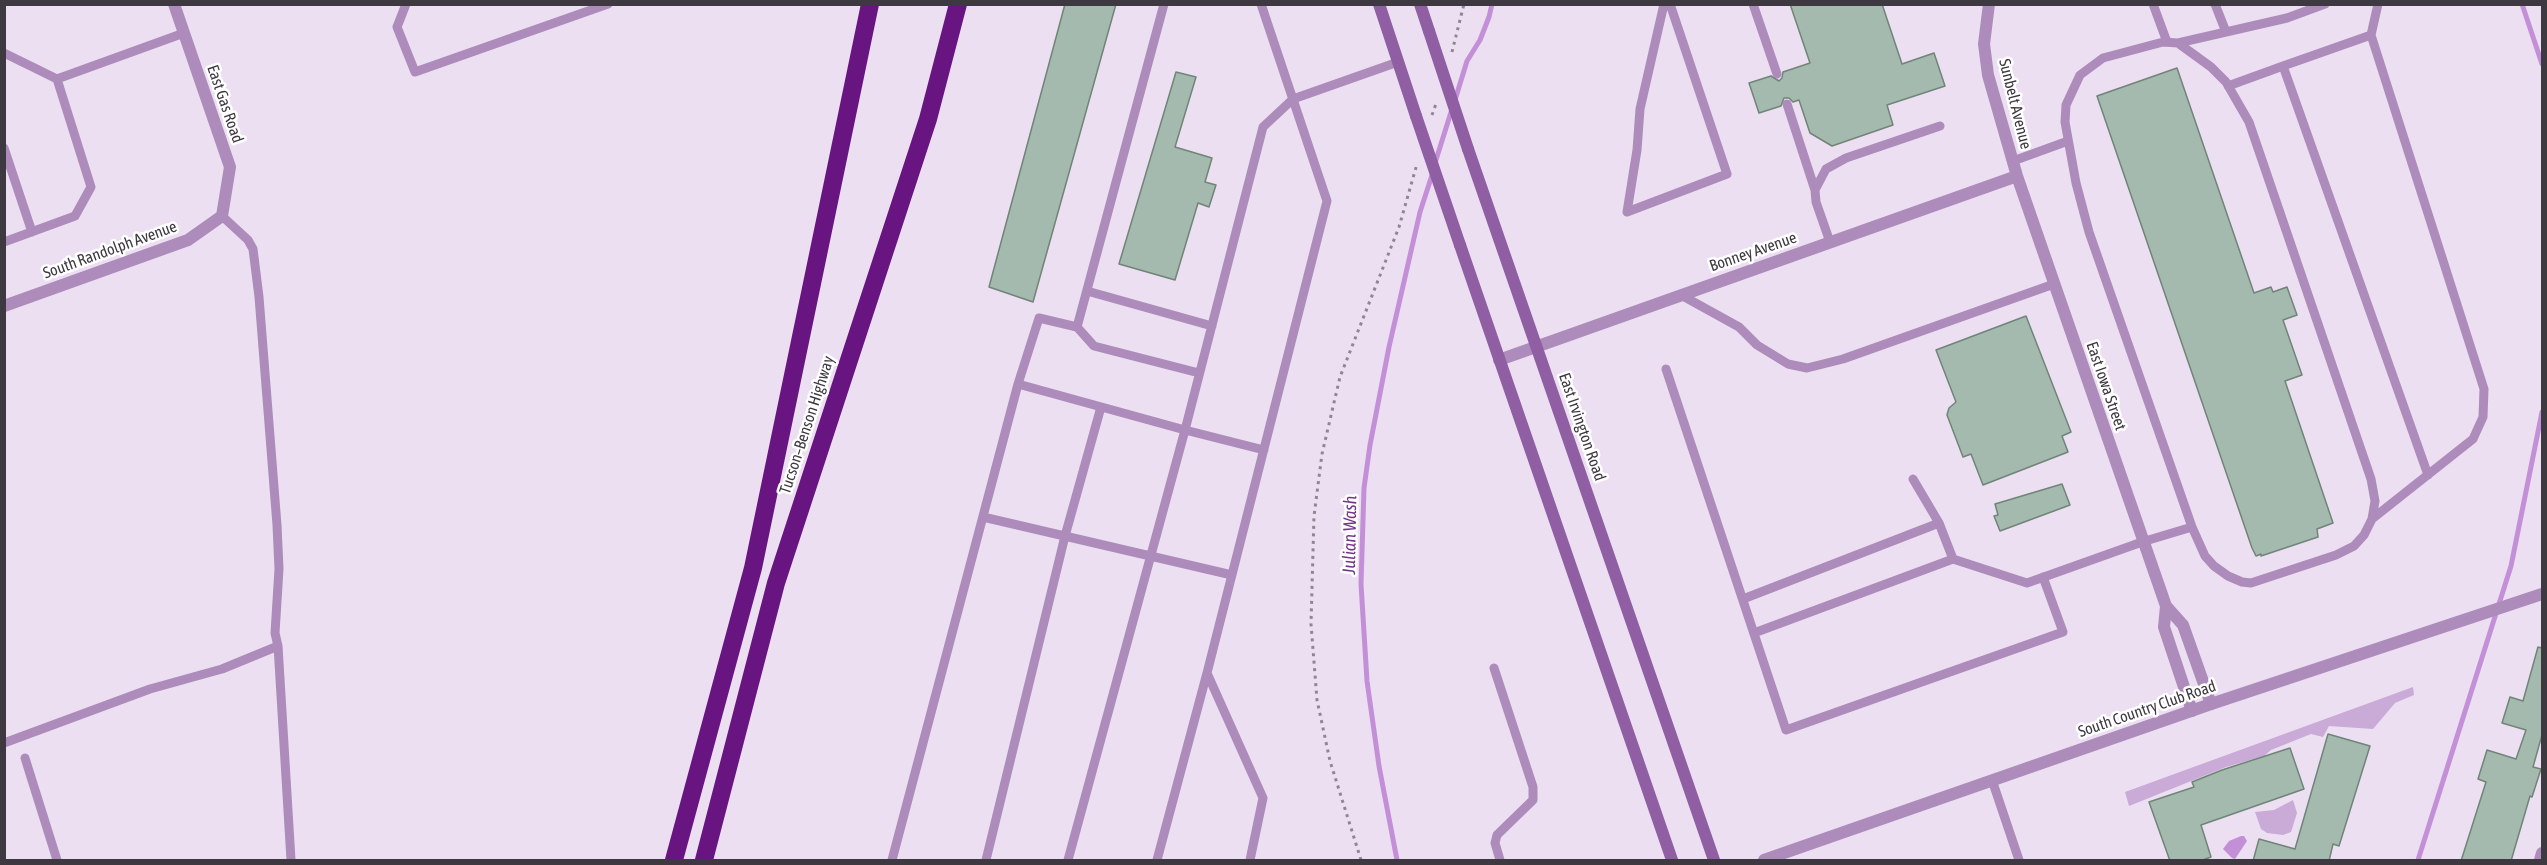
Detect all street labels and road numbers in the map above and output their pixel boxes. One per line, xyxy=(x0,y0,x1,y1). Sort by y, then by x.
street label: Sunbelt Avenue xyxy=(1995,57,2035,151)
street label: East Gas Road xyxy=(203,63,247,145)
street label: South Randolph Avenue xyxy=(41,217,179,283)
street label: Bonney Avenue xyxy=(1707,228,1799,276)
street label: East Iowa Street xyxy=(2082,339,2130,433)
street label: Tucson–Benson Highway xyxy=(776,354,838,496)
street label: East Irvington Road xyxy=(1555,371,1609,483)
street label: South Country Club Road xyxy=(2076,676,2218,742)

